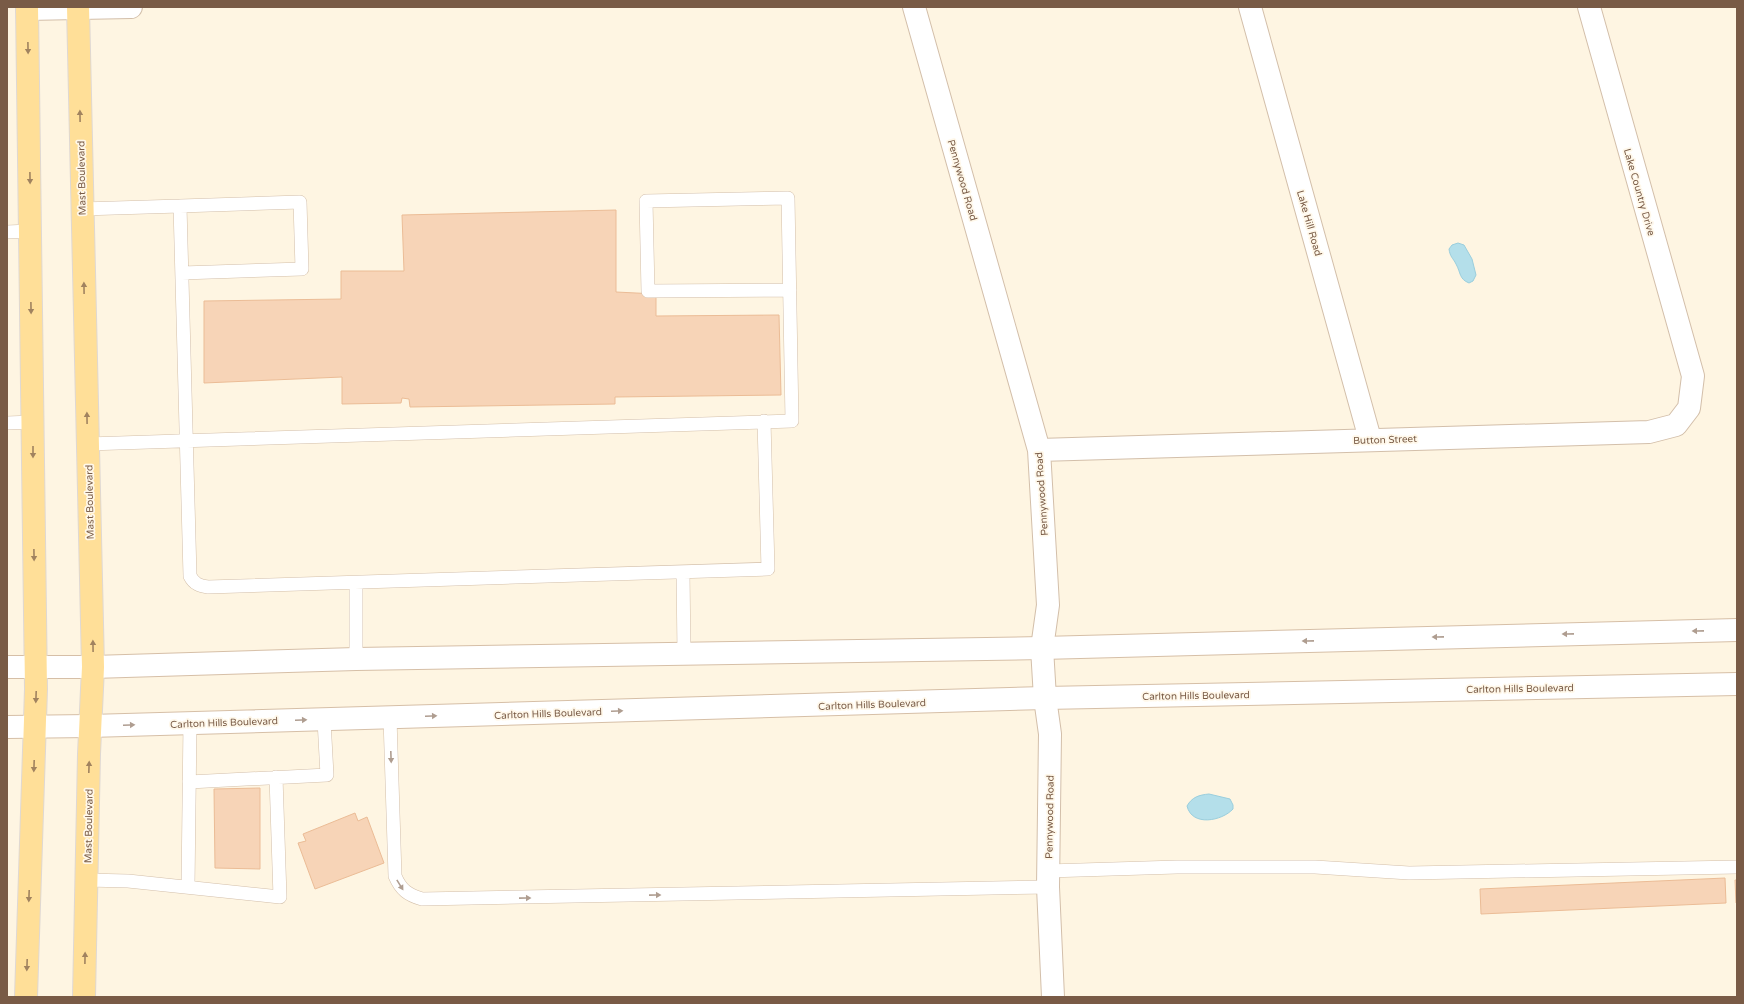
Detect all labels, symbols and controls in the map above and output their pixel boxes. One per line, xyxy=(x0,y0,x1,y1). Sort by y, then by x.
one-way arrow xyxy=(25,42,31,55)
one-way arrow xyxy=(77,109,83,122)
street label: Pennywood Road xyxy=(945,138,979,222)
street label: Mast Boulevard xyxy=(75,141,89,215)
street label: Lake Country Drive xyxy=(1621,147,1657,238)
one-way arrow xyxy=(26,172,33,184)
street label: Lake Hill Road xyxy=(1294,189,1324,257)
one-way arrow xyxy=(81,281,87,294)
one-way arrow xyxy=(28,302,34,315)
one-way arrow xyxy=(84,411,90,424)
street label: Button Street xyxy=(1353,433,1417,447)
one-way arrow xyxy=(30,446,36,459)
street label: Pennywood Road xyxy=(1033,452,1051,536)
street label: Mast Boulevard xyxy=(83,465,97,539)
one-way arrow xyxy=(31,549,37,562)
one-way arrow xyxy=(1691,628,1704,634)
one-way arrow xyxy=(1561,631,1574,637)
one-way arrow xyxy=(1432,634,1444,641)
one-way arrow xyxy=(1301,638,1314,644)
one-way arrow xyxy=(90,639,96,652)
street label: Carlton Hills Boulevard xyxy=(1466,682,1574,696)
street label: Carlton Hills Boulevard xyxy=(1142,689,1250,703)
one-way arrow xyxy=(32,691,39,703)
street label: Carlton Hills Boulevard xyxy=(818,697,926,713)
street label: Carlton Hills Boulevard xyxy=(494,706,602,722)
one-way arrow xyxy=(611,708,624,714)
one-way arrow xyxy=(425,713,437,720)
street label: Carlton Hills Boulevard xyxy=(170,715,278,731)
one-way arrow xyxy=(295,717,308,723)
one-way arrow xyxy=(123,722,136,728)
one-way arrow xyxy=(388,751,394,764)
one-way arrow xyxy=(30,760,37,772)
one-way arrow xyxy=(86,760,92,773)
street label: Pennywood Road xyxy=(1043,775,1057,859)
street label: Mast Boulevard xyxy=(82,789,96,863)
one-way arrow xyxy=(397,879,404,891)
one-way arrow xyxy=(26,890,33,902)
one-way arrow xyxy=(649,892,662,898)
one-way arrow xyxy=(519,895,532,901)
one-way arrow xyxy=(81,952,88,964)
one-way arrow xyxy=(24,959,30,972)

